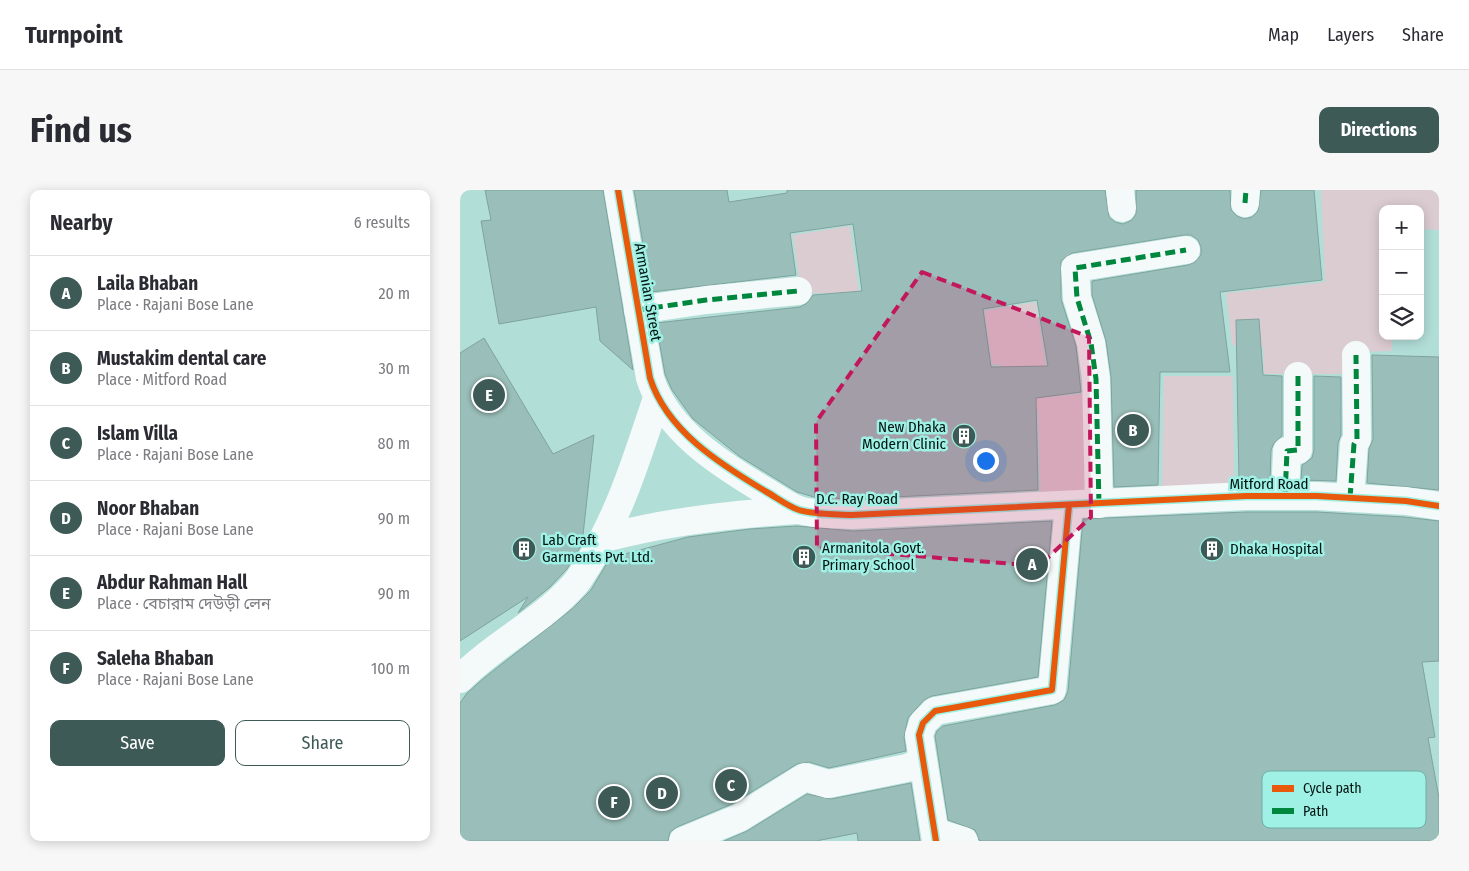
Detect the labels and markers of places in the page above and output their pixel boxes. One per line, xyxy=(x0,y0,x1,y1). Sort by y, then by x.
pin: E xyxy=(473,376,505,414)
pin: B xyxy=(1117,411,1149,449)
place label: New Dhaka Modern Clinic xyxy=(862,418,947,453)
building icon: New Dhaka Modern Clinic xyxy=(951,423,977,449)
place label: Lab Craft Garments Pvt. Ltd. xyxy=(542,531,653,566)
building icon: Lab Craft Garments Pvt. Ltd. xyxy=(511,536,537,562)
building icon: Dhaka Hospital xyxy=(1199,536,1225,562)
place label: Armanitola Govt. Primary School xyxy=(822,539,924,574)
place label: Dhaka Hospital xyxy=(1230,540,1323,558)
building icon: Armanitola Govt. Primary School xyxy=(791,544,817,570)
pin: A xyxy=(1016,545,1048,583)
pin: C xyxy=(715,766,747,804)
pin: D xyxy=(646,774,678,812)
pin: F xyxy=(598,783,630,821)

